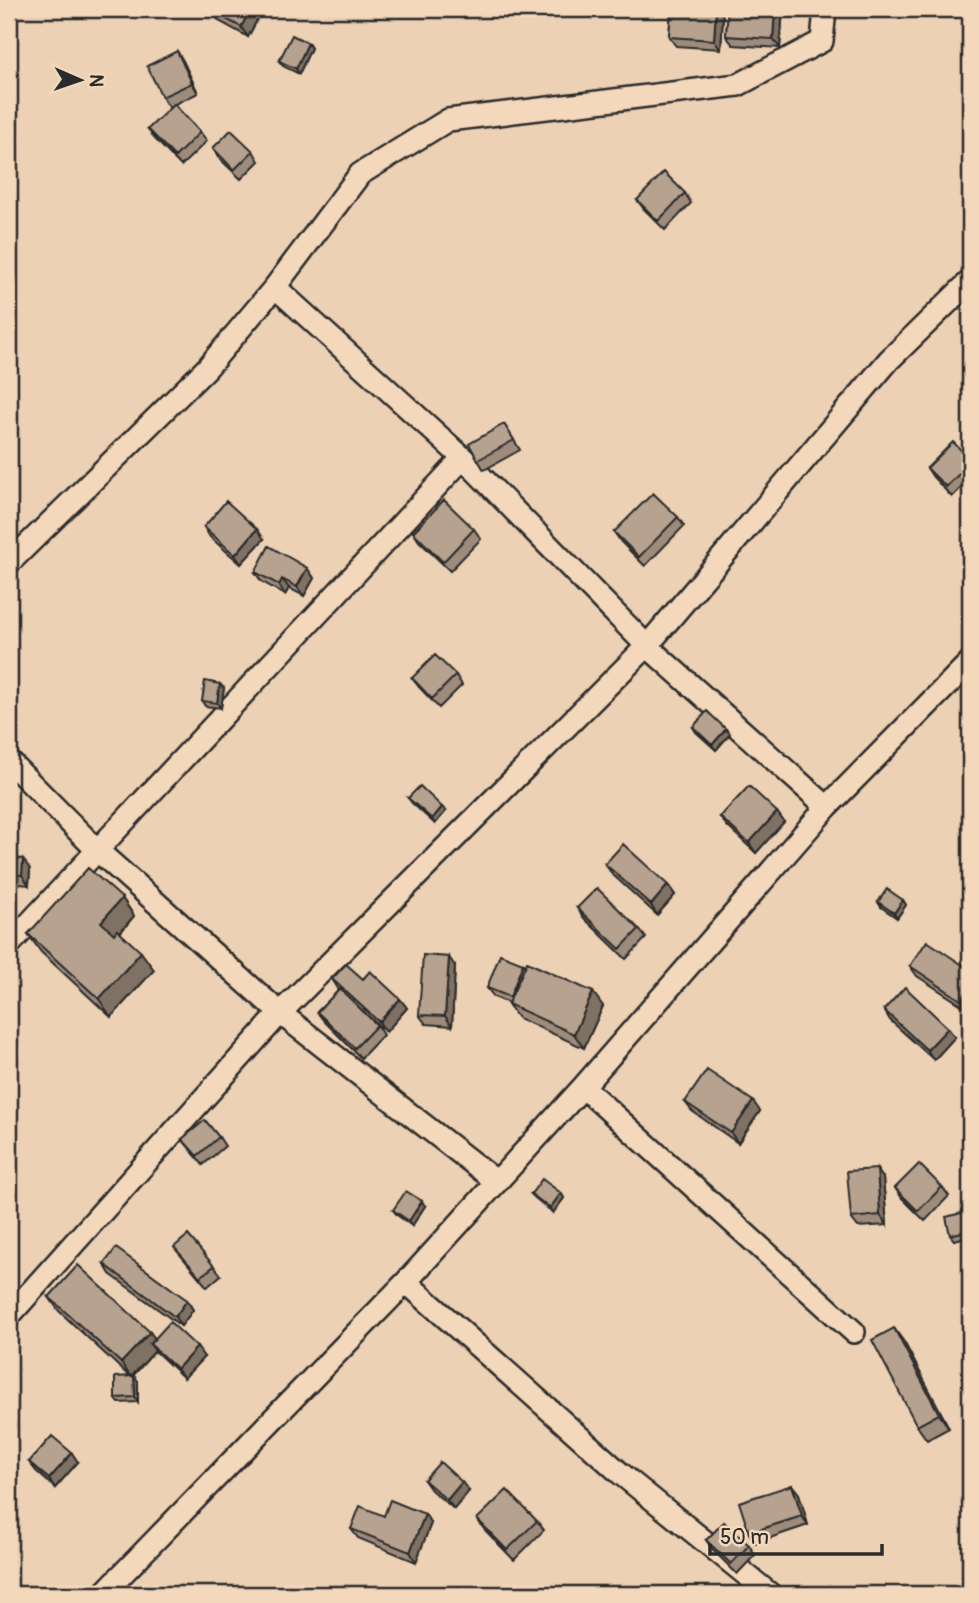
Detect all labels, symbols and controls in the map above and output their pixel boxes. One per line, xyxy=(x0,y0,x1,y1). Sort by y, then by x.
north arrow xyxy=(46,46,116,116)
text: N xyxy=(84,74,108,88)
scale bar xyxy=(710,1512,881,1556)
text: 50 m xyxy=(720,1524,769,1551)

